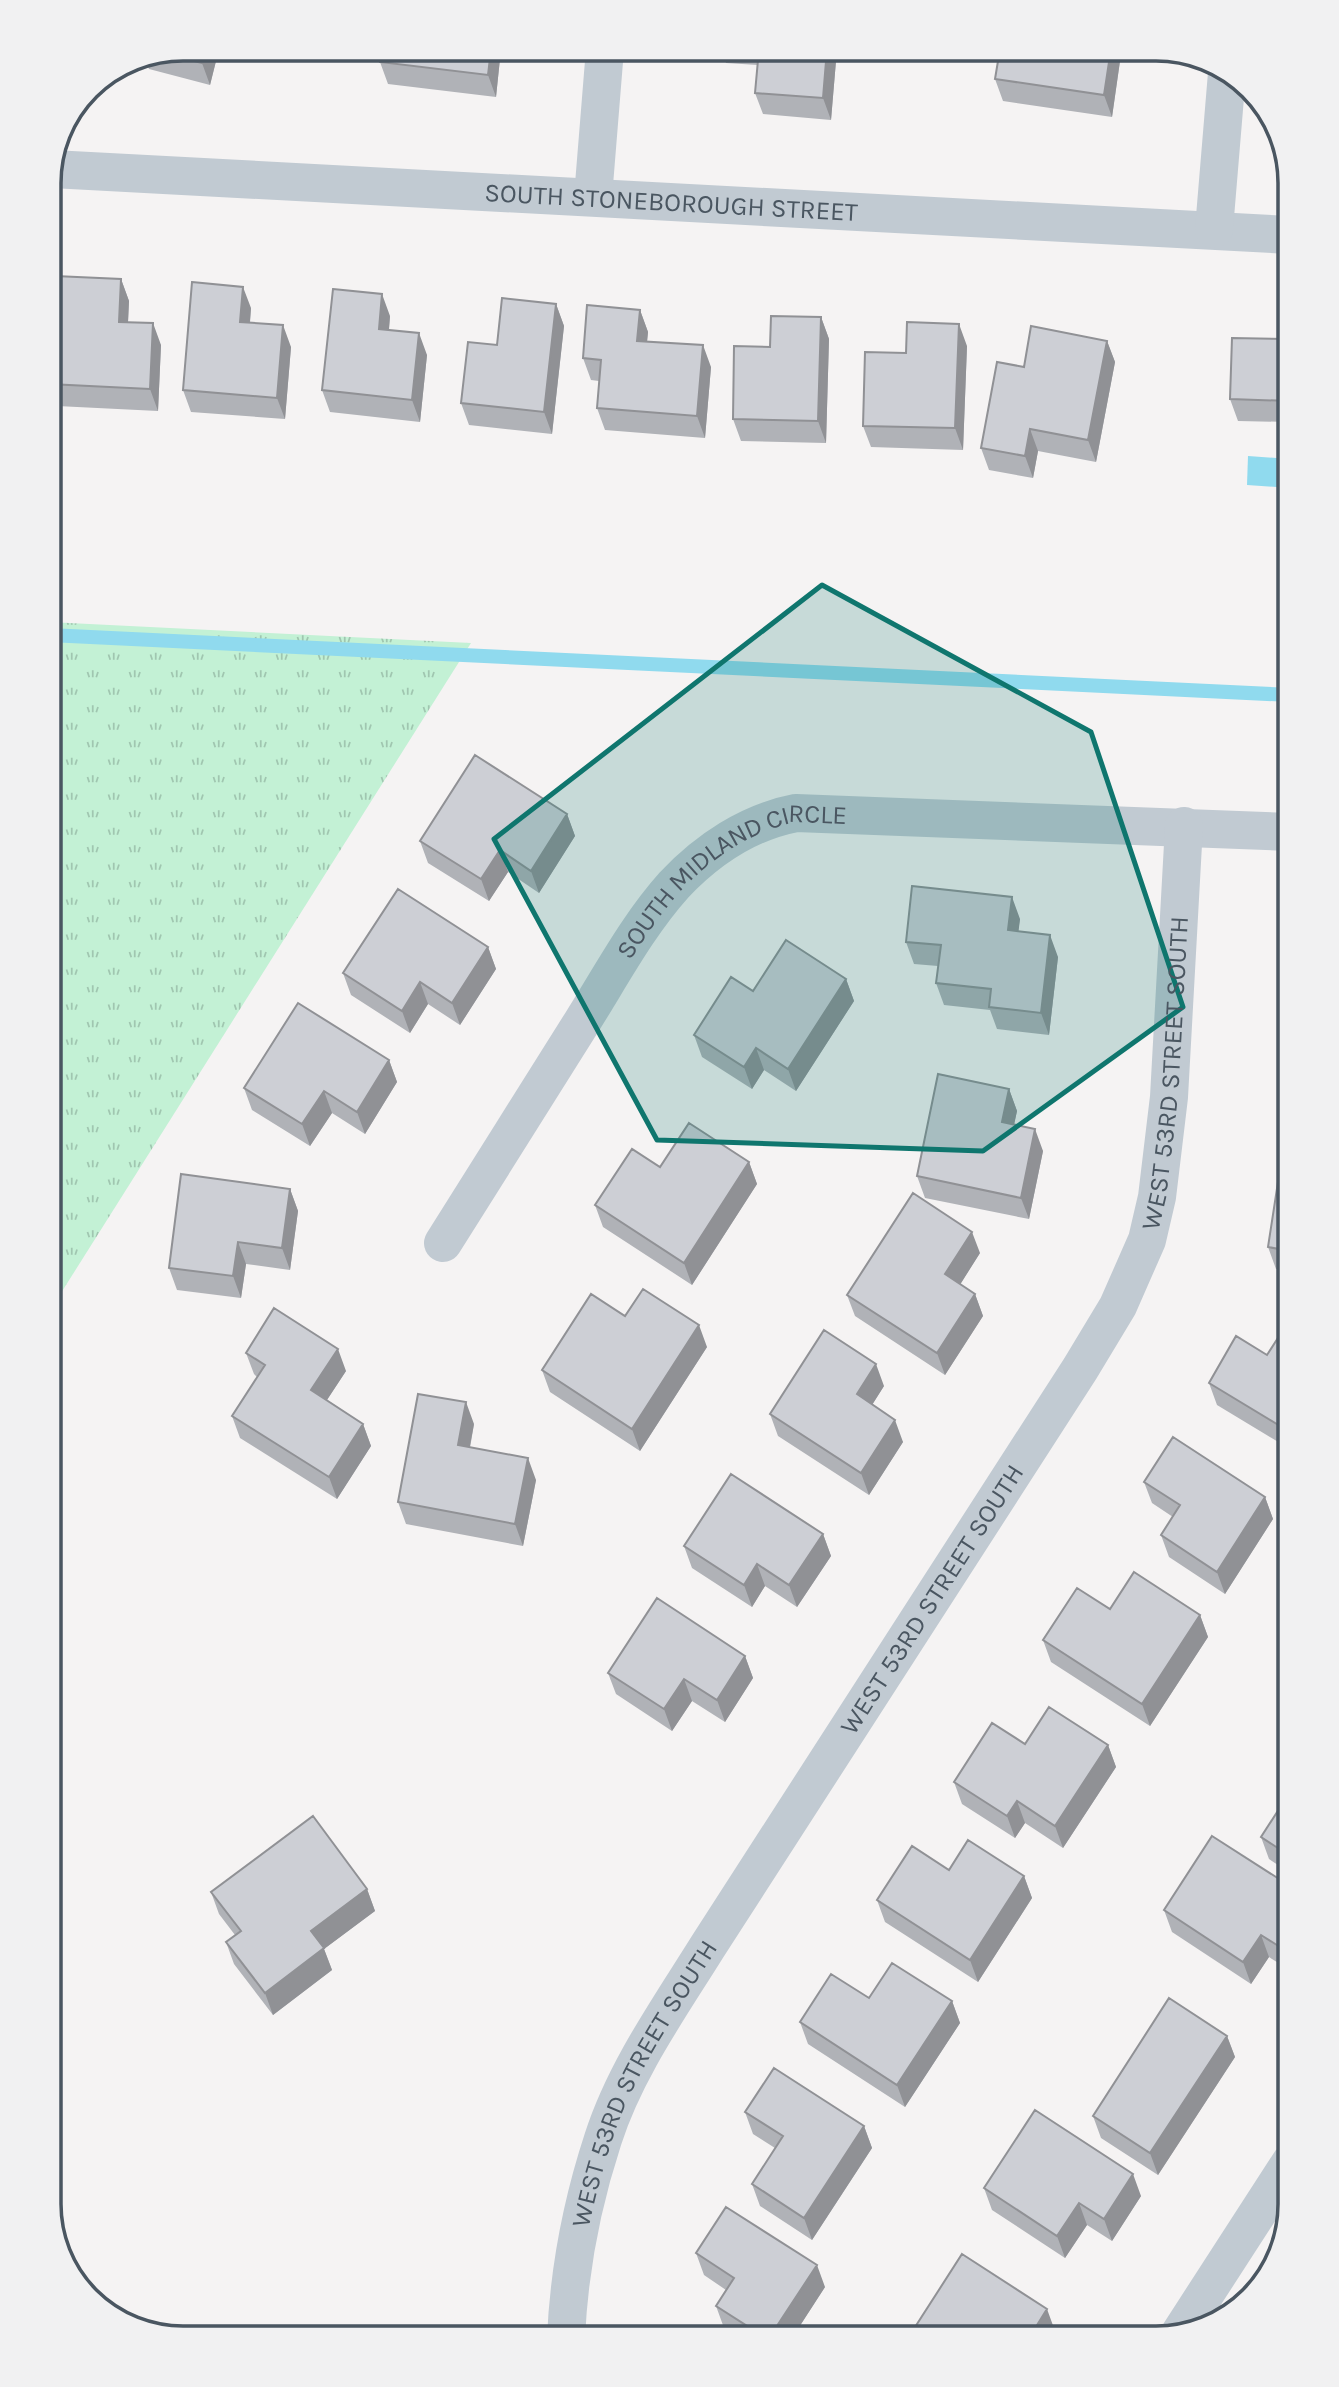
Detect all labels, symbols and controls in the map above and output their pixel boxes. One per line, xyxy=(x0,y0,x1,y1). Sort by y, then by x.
street label: SOUTH STONEBOROUGH STREET xyxy=(484,177,859,228)
street label: SOUTH MIDLAND CIRCLE xyxy=(610,798,848,964)
street label: WEST 53RD STREET SOUTH xyxy=(1135,915,1195,1233)
street label: WEST 53RD STREET SOUTH xyxy=(834,1459,1030,1740)
street label: WEST 53RD STREET SOUTH xyxy=(565,1934,724,2230)

